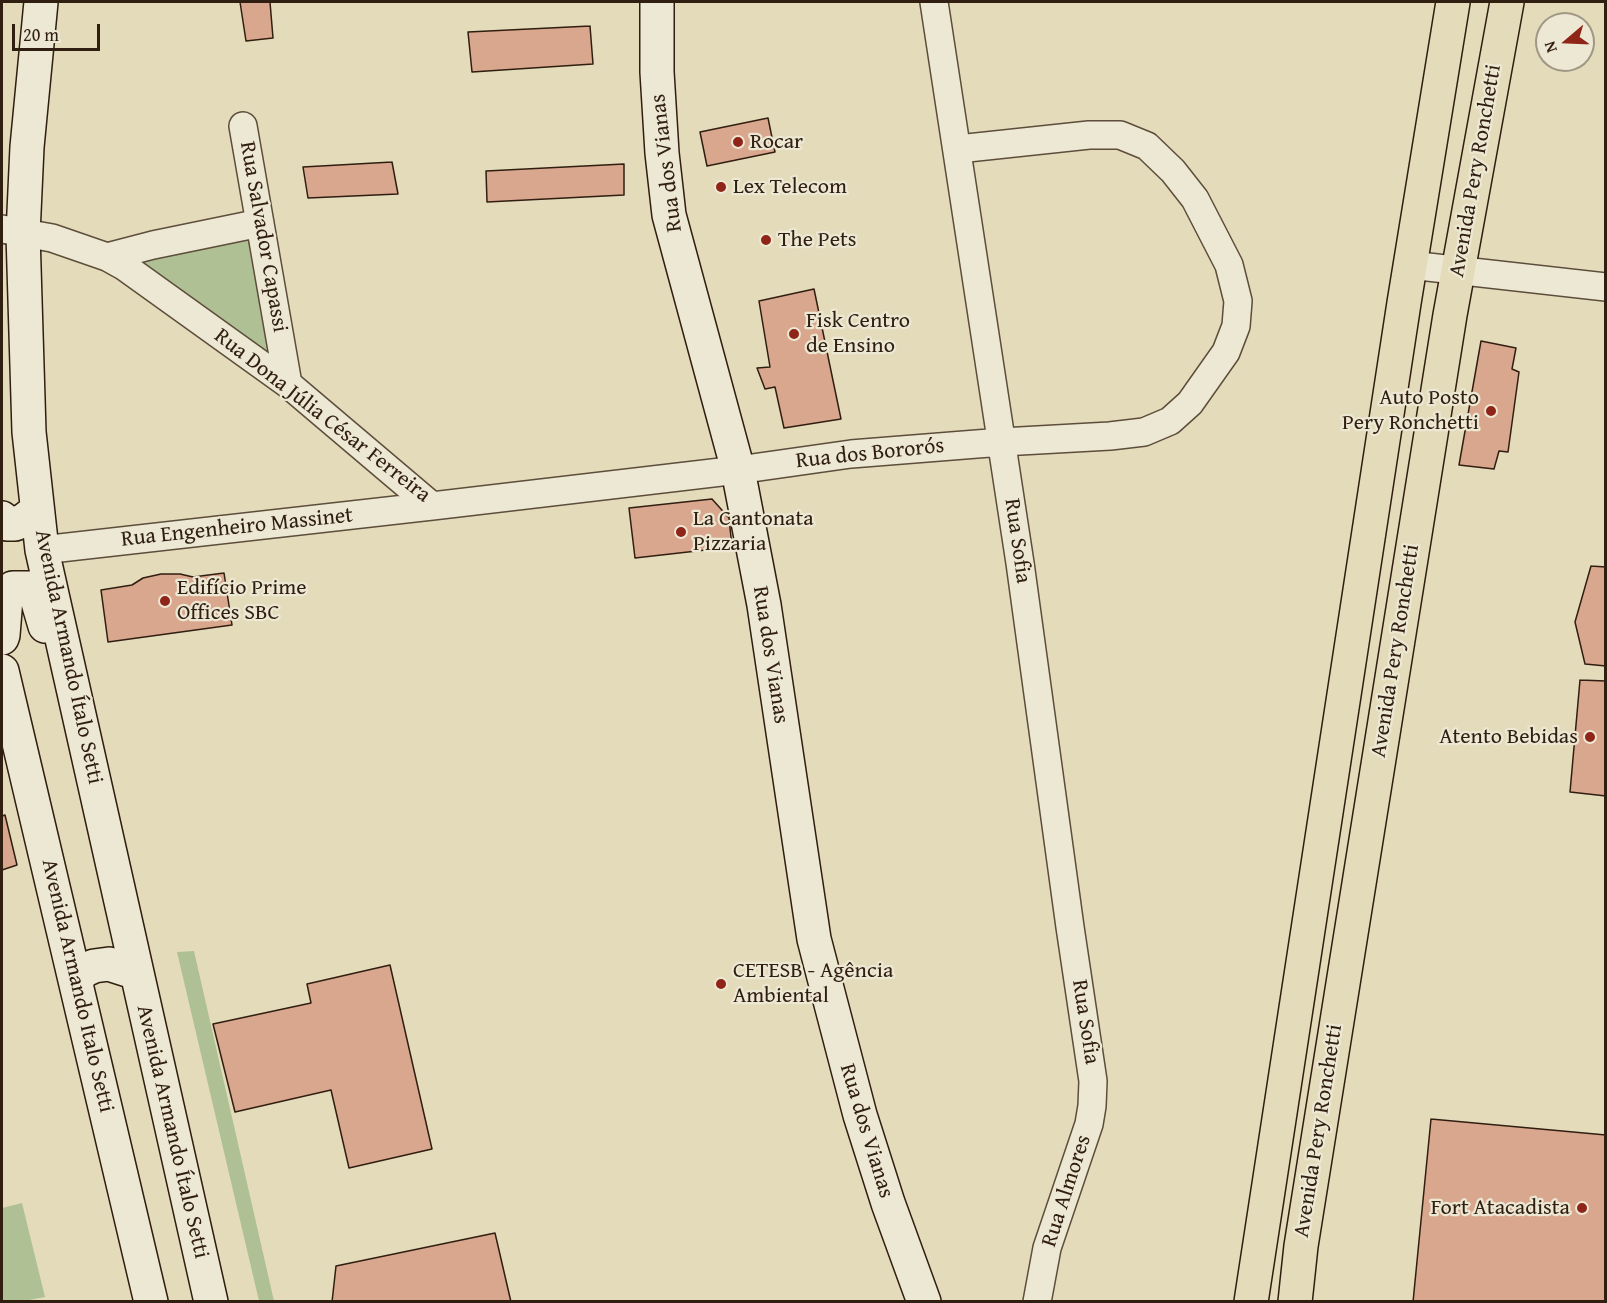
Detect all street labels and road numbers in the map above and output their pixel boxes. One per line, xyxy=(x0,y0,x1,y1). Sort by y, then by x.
street label: Avenida Pery Ronchetti xyxy=(1444,63,1508,279)
street label: Rua dos Vianas xyxy=(645,92,689,234)
street label: Rua Salvador Capassi xyxy=(233,140,293,334)
street label: Rua Dona Júlia César Ferreira xyxy=(208,323,436,509)
street label: Rua dos Bororós xyxy=(795,433,945,475)
street label: Rua Sofia xyxy=(998,497,1036,585)
street label: Rua Engenheiro Massinet xyxy=(120,503,354,553)
street label: Avenida Armando Ítalo Setti xyxy=(28,527,108,787)
street label: Avenida Pery Ronchetti xyxy=(1366,542,1426,760)
street label: Rua dos Vianas xyxy=(746,584,794,726)
street label: Avenida Armando Italo Setti xyxy=(35,857,119,1115)
street label: Rua Sofia xyxy=(1065,978,1105,1066)
street label: Avenida Armando Ítalo Setti xyxy=(130,1003,214,1261)
street label: Avenida Pery Ronchetti xyxy=(1289,1022,1349,1240)
street label: Rua dos Vianas xyxy=(833,1061,899,1201)
street label: Rua Almores xyxy=(1036,1132,1098,1250)

